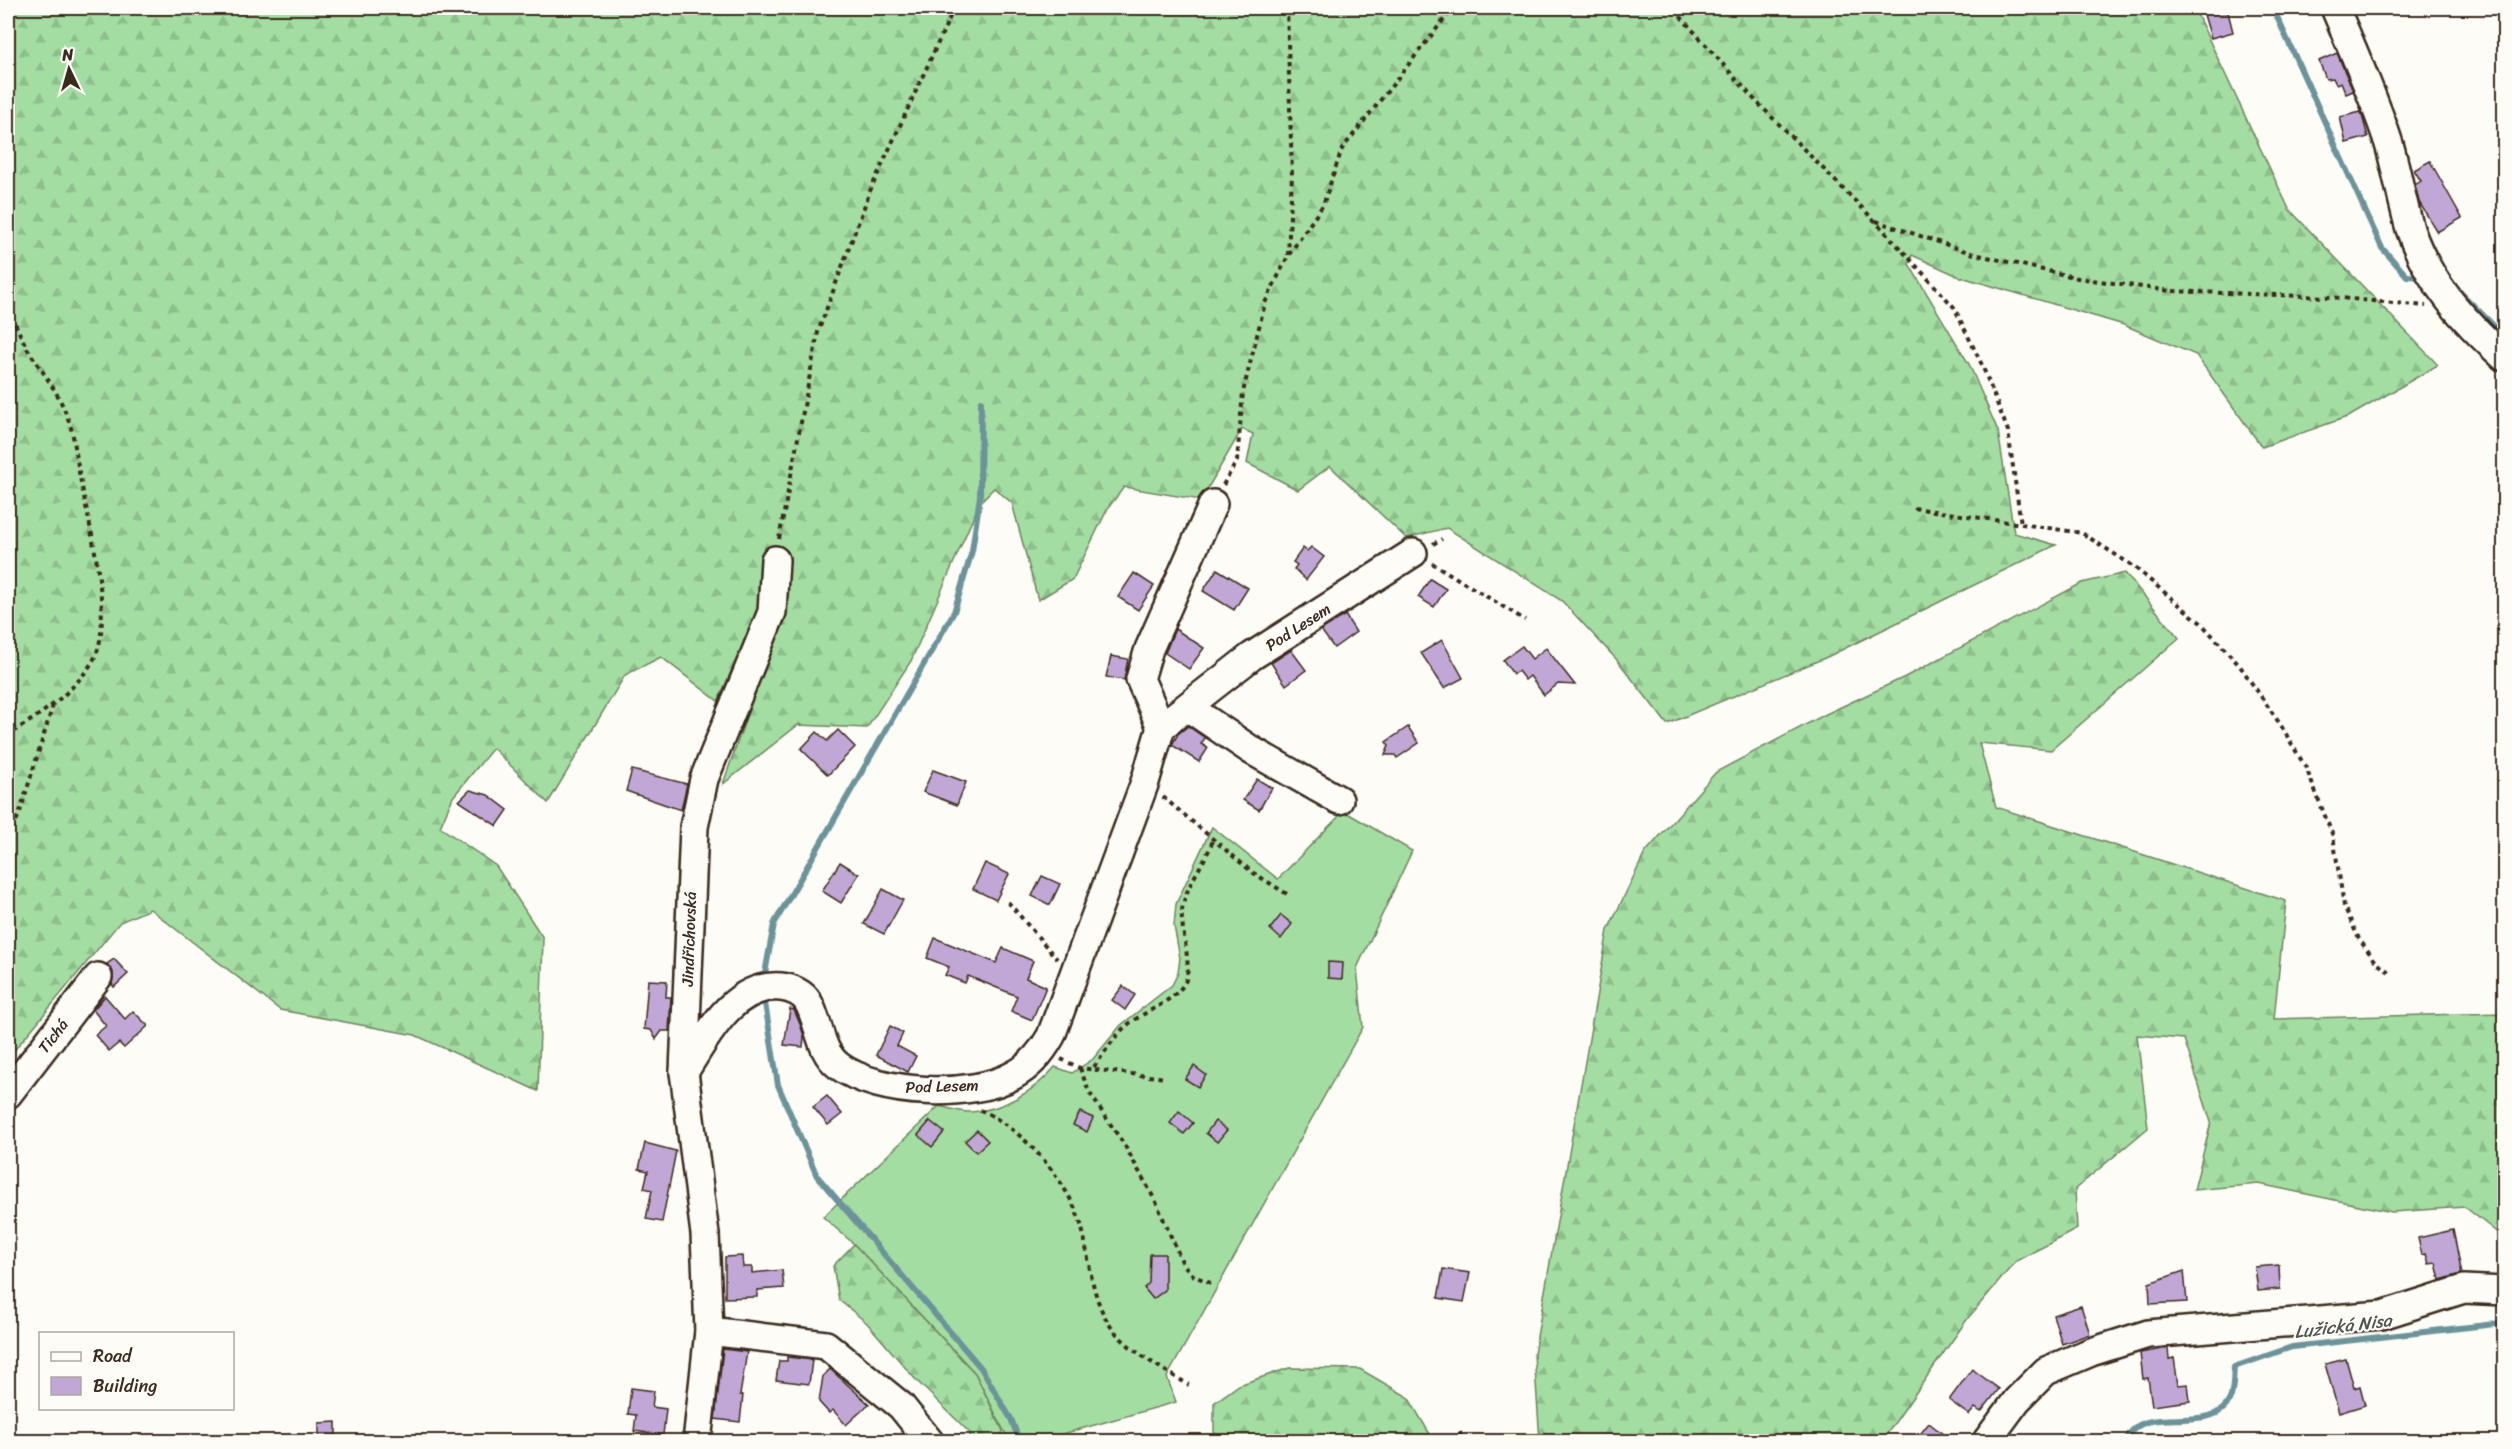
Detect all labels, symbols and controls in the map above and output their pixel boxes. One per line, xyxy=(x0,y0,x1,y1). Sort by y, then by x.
north arrow xyxy=(39,39,99,99)
text: N xyxy=(60,40,75,70)
street label: Pod Lesem xyxy=(1259,595,1337,659)
street label: Jindřichovská xyxy=(673,891,705,988)
street label: Tichá xyxy=(30,1012,76,1060)
street label: Pod Lesem xyxy=(905,1070,979,1102)
water label: Lužická Nisa xyxy=(2293,1304,2395,1348)
legend xyxy=(39,1332,234,1410)
text: Road xyxy=(93,1340,133,1372)
text: Building xyxy=(93,1370,157,1402)

